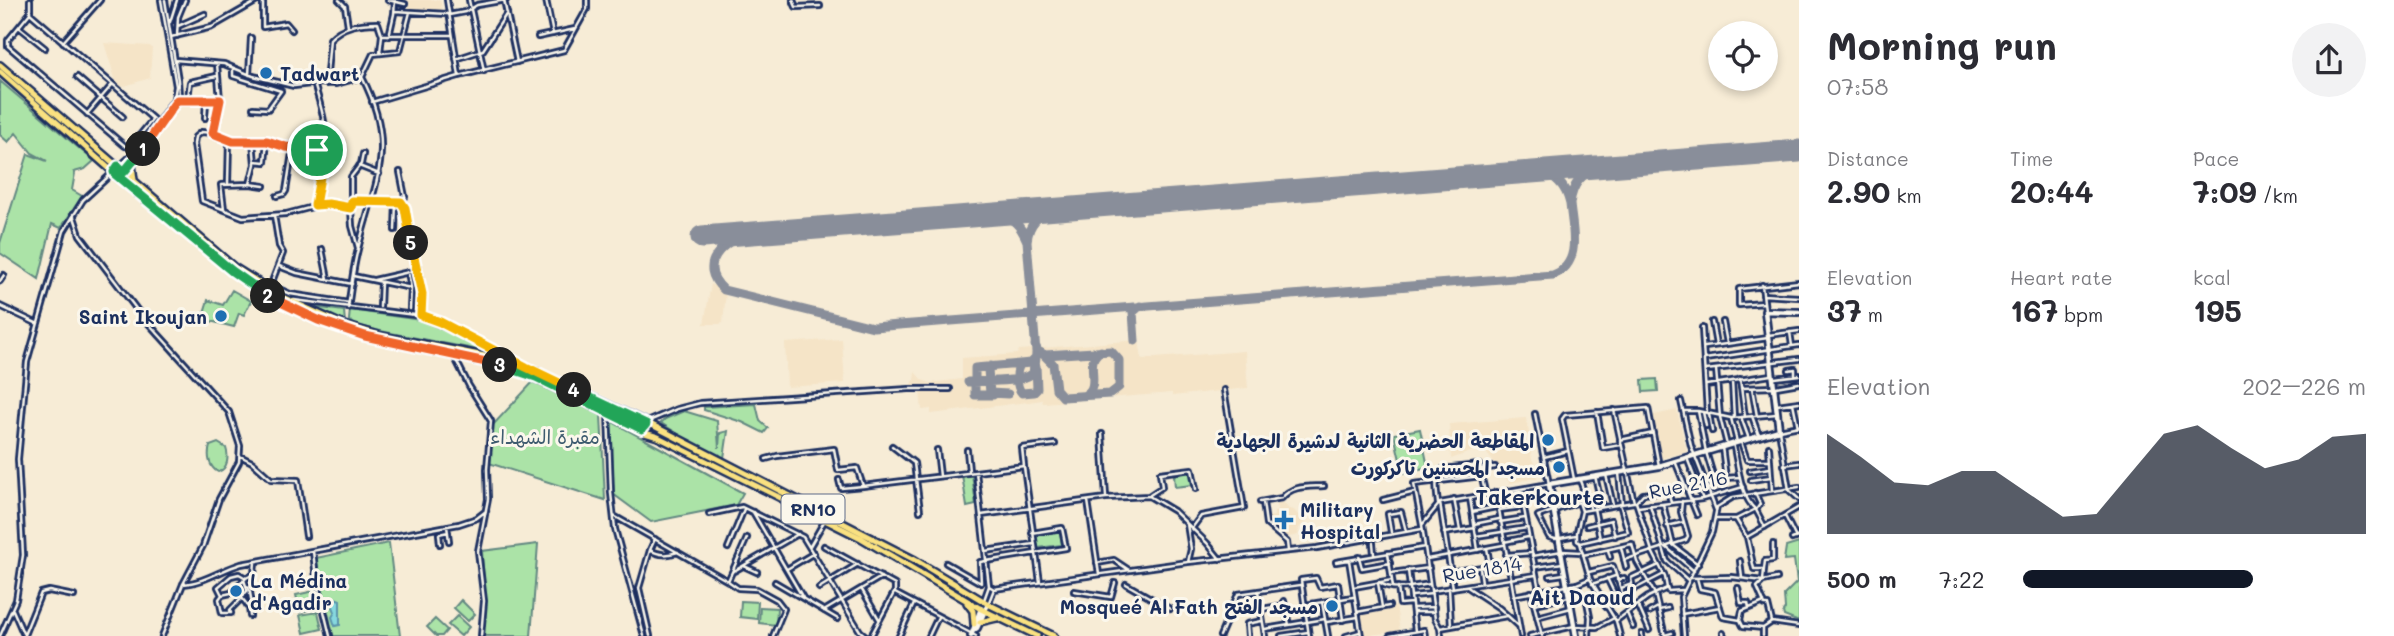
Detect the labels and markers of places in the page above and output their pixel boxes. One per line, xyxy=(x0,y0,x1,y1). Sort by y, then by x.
place label: Tadwart xyxy=(280,61,360,86)
marker: Tadwart xyxy=(258,65,274,81)
pin xyxy=(287,120,347,180)
pin: 1 xyxy=(125,132,160,166)
pin: 5 xyxy=(394,226,428,260)
pin: 2 xyxy=(250,278,286,314)
place label: Saint Ikoujan xyxy=(79,304,207,329)
marker: Saint Ikoujan xyxy=(213,308,229,324)
pin: 3 xyxy=(482,348,518,382)
pin: 4 xyxy=(556,372,592,408)
place label: المقاطعة الحضرية الثانية لدشيرة الجهادية xyxy=(1217,428,1534,453)
marker: المقاطعة الحضرية الثانية لدشيرة الجهادية xyxy=(1540,432,1556,448)
place label: مسجد المحسنين تاكركورت xyxy=(1351,455,1545,482)
marker: مسجد المحسنين تاكركورت xyxy=(1551,459,1567,475)
place label: Military Hospital xyxy=(1300,497,1380,544)
marker: Military Hospital xyxy=(1274,510,1294,530)
place label: La Médina d'Agadir xyxy=(250,568,347,615)
marker: La Médina d'Agadir xyxy=(228,583,244,599)
place label: Mosqueé Al Fath مسجد الفتح xyxy=(1060,594,1318,620)
marker: Mosqueé Al Fath مسجد الفتح xyxy=(1324,598,1340,614)

